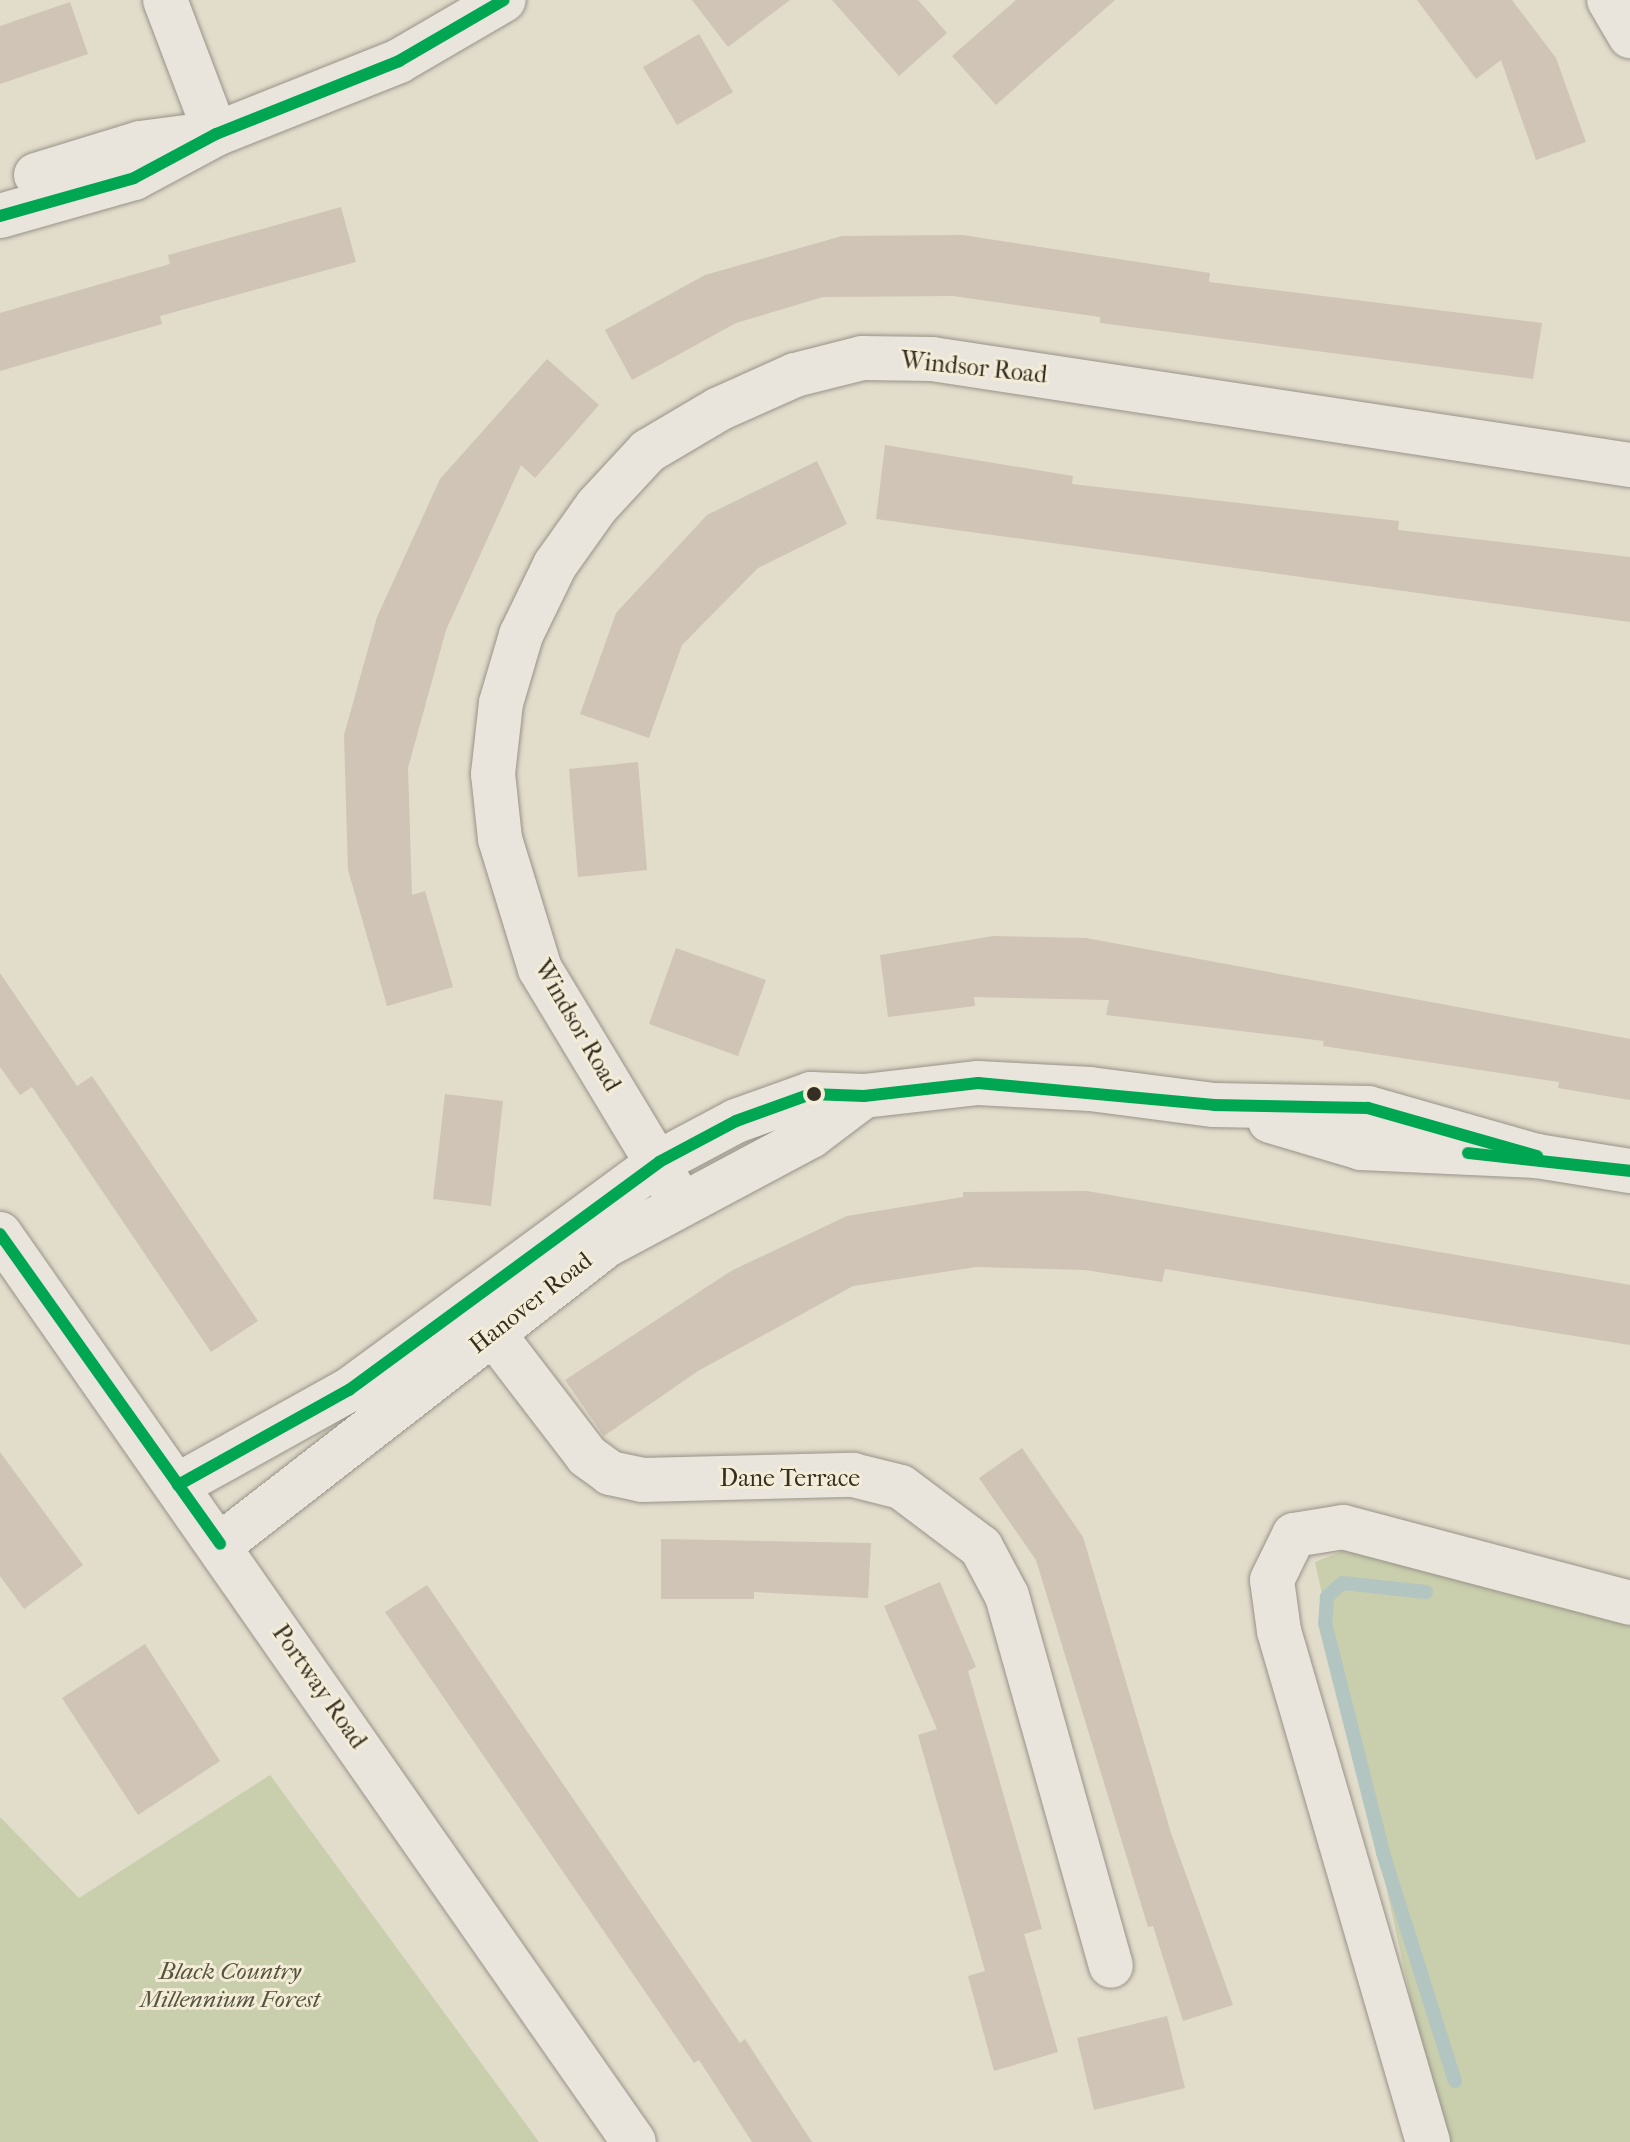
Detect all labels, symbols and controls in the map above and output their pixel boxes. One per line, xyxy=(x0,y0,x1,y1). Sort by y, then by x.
street label: Windsor Road xyxy=(899,346,1049,390)
street label: Windsor Road xyxy=(528,955,626,1097)
unlabelled marker xyxy=(806,1086,822,1102)
street label: Hanover Road xyxy=(464,1246,598,1360)
street label: Dane Terrace xyxy=(720,1465,860,1493)
street label: Portway Road xyxy=(266,1620,372,1754)
park label: Black Country Millennium Forest xyxy=(140,1958,320,2014)

